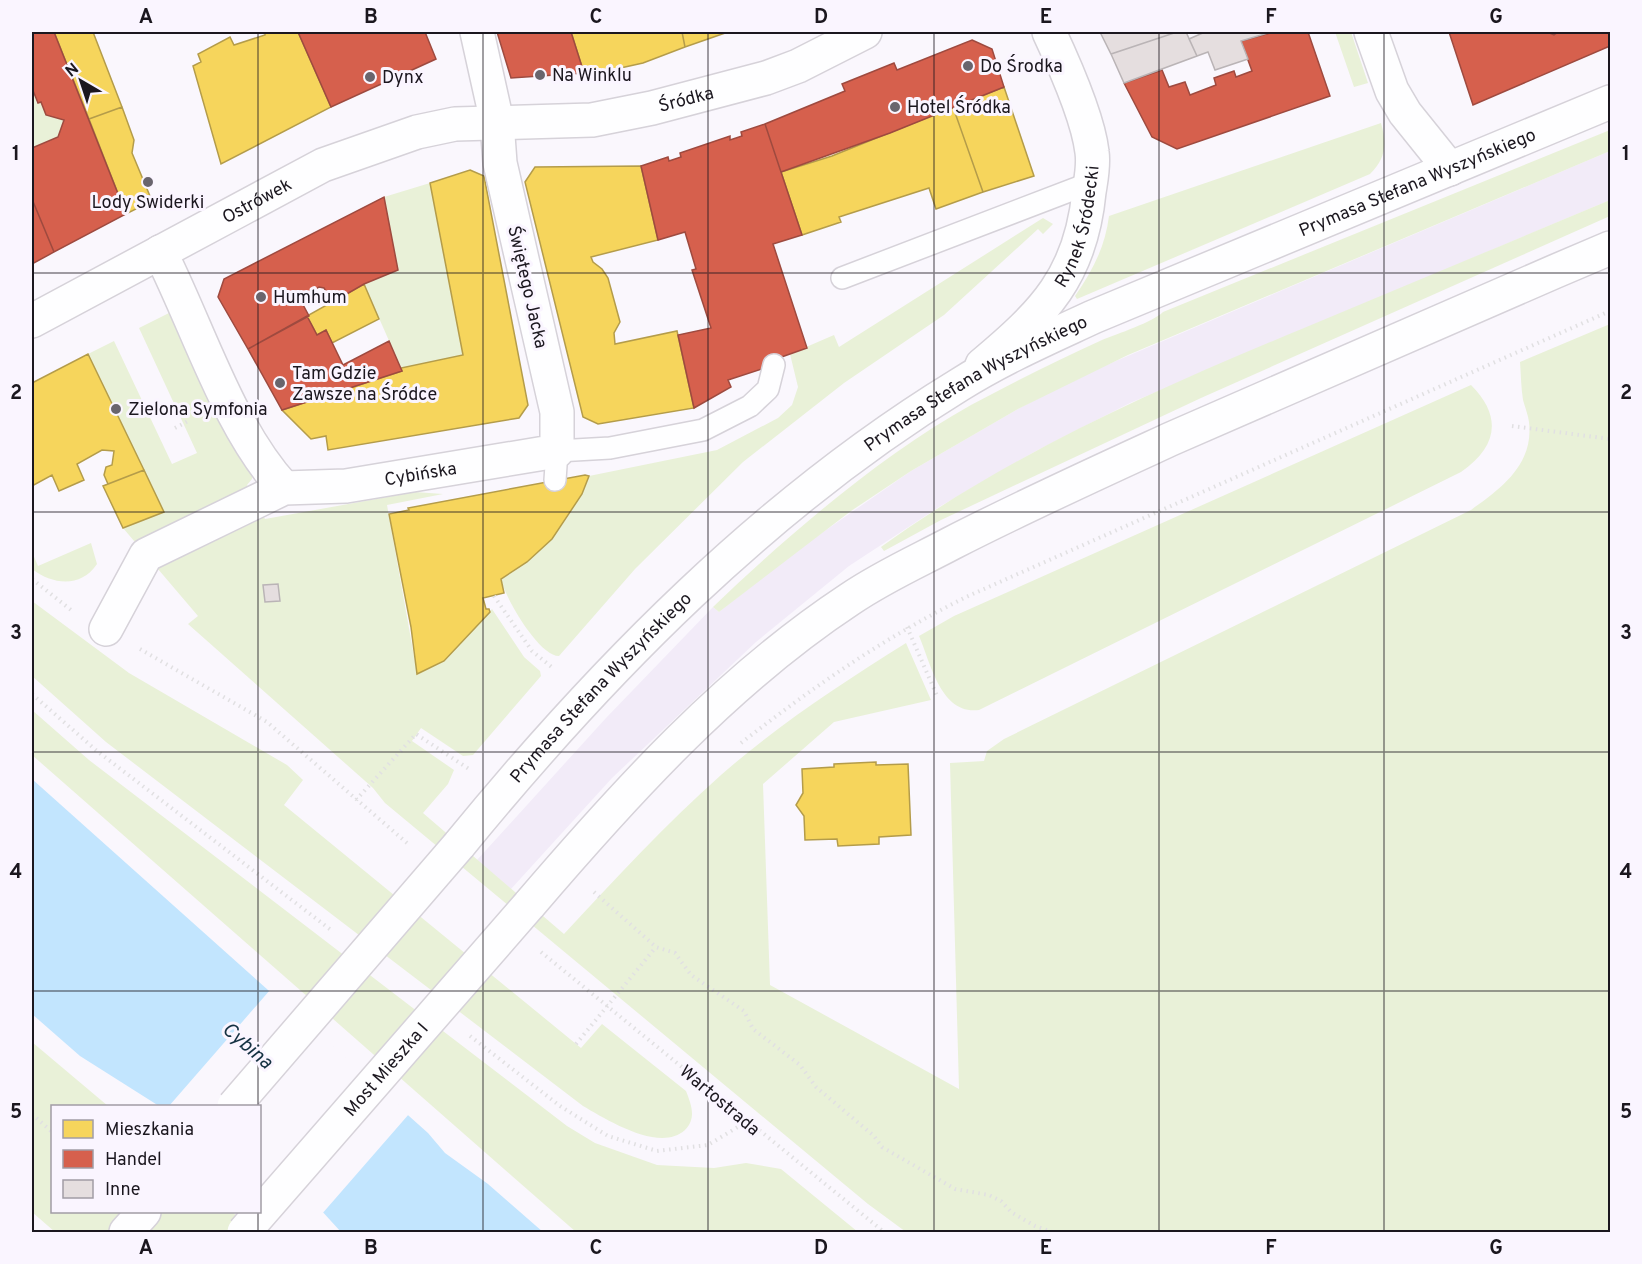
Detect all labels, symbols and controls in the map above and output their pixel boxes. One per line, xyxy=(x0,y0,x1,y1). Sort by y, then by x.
text: A xyxy=(139,5,153,31)
text: B xyxy=(364,5,378,31)
text: C xyxy=(590,5,602,31)
text: D xyxy=(814,5,828,31)
text: E xyxy=(1040,5,1052,31)
text: F xyxy=(1265,5,1277,31)
text: G xyxy=(1489,5,1503,31)
north arrow xyxy=(51,51,111,111)
place label: Do Środka xyxy=(980,54,1063,79)
marker: Do Środka xyxy=(961,59,975,73)
text: N xyxy=(62,60,84,82)
place label: Na Winklu xyxy=(552,65,632,88)
place label: Dynx xyxy=(382,67,424,90)
marker: Na Winklu xyxy=(533,68,547,82)
marker: Dynx xyxy=(363,70,377,84)
street label: Śródka xyxy=(656,82,716,119)
place label: Hotel Śródka xyxy=(907,95,1011,120)
marker: Hotel Śródka xyxy=(888,100,902,114)
street label: Prymasa Stefana Wyszyńskiego xyxy=(1296,124,1540,243)
text: 1 xyxy=(12,142,20,168)
text: 1 xyxy=(1622,142,1630,168)
street label: Rynek Śródecki xyxy=(1050,165,1106,292)
street label: Ostrówek xyxy=(219,174,296,230)
marker: Lody Swiderki xyxy=(141,175,155,189)
place label: Lody Swiderki xyxy=(92,192,204,215)
street label: Świętego Jacka xyxy=(501,223,554,351)
place label: Humhum xyxy=(273,287,347,310)
marker: Humhum xyxy=(254,290,268,304)
street label: Prymasa Stefana Wyszyńskiego xyxy=(860,311,1092,458)
place label: Tam Gdzie Zawsze na Śródce xyxy=(292,363,437,407)
marker: Tam Gdzie Zawsze na Śródce xyxy=(273,376,287,390)
text: 2 xyxy=(10,381,22,407)
text: 2 xyxy=(1620,381,1632,407)
place label: Zielona Symfonia xyxy=(128,399,268,422)
marker: Zielona Symfonia xyxy=(109,402,123,416)
street label: Cybińska xyxy=(383,458,459,492)
street label: Prymasa Stefana Wyszyńskiego xyxy=(506,588,697,789)
text: 3 xyxy=(10,621,22,647)
text: 3 xyxy=(1620,621,1632,647)
text: 4 xyxy=(10,860,22,886)
text: 4 xyxy=(1620,860,1632,886)
water label: Cybina xyxy=(216,1017,278,1076)
street label: Most Mieszka I xyxy=(340,1018,434,1122)
street label: Wartostrada xyxy=(674,1061,764,1142)
text: 5 xyxy=(10,1100,22,1126)
text: 5 xyxy=(1620,1100,1632,1126)
legend xyxy=(51,1105,261,1213)
text: Mieszkania xyxy=(105,1119,194,1142)
text: Handel xyxy=(105,1149,162,1172)
text: Inne xyxy=(105,1179,141,1202)
text: A xyxy=(139,1236,153,1262)
text: B xyxy=(364,1236,378,1262)
text: C xyxy=(590,1236,602,1262)
text: D xyxy=(814,1236,828,1262)
text: E xyxy=(1040,1236,1052,1262)
text: F xyxy=(1265,1236,1277,1262)
text: G xyxy=(1489,1236,1503,1262)

